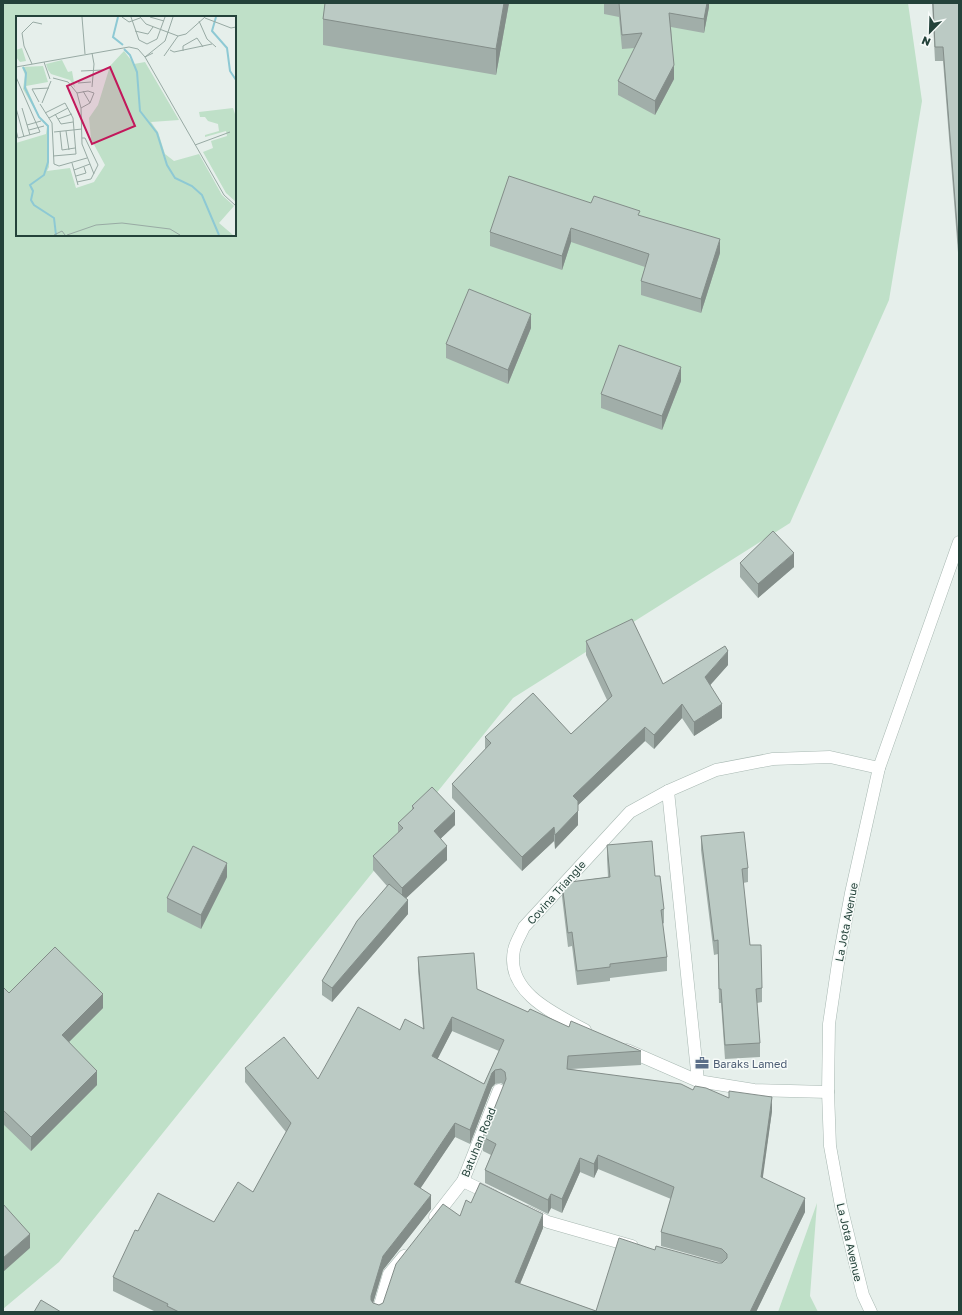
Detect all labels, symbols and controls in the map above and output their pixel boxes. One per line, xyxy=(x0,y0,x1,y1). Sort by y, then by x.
north arrow xyxy=(910,12,950,52)
inset map xyxy=(16,16,236,236)
text: N xyxy=(920,34,932,49)
street label: Covina Triangle xyxy=(524,857,588,927)
street label: La Jota Avenue xyxy=(832,881,860,963)
office icon: Baraks Lamed xyxy=(694,1055,710,1071)
place label: Baraks Lamed xyxy=(713,1057,787,1070)
street label: Batuhan Road xyxy=(458,1105,498,1179)
street label: La Jota Avenue xyxy=(835,1201,865,1283)

